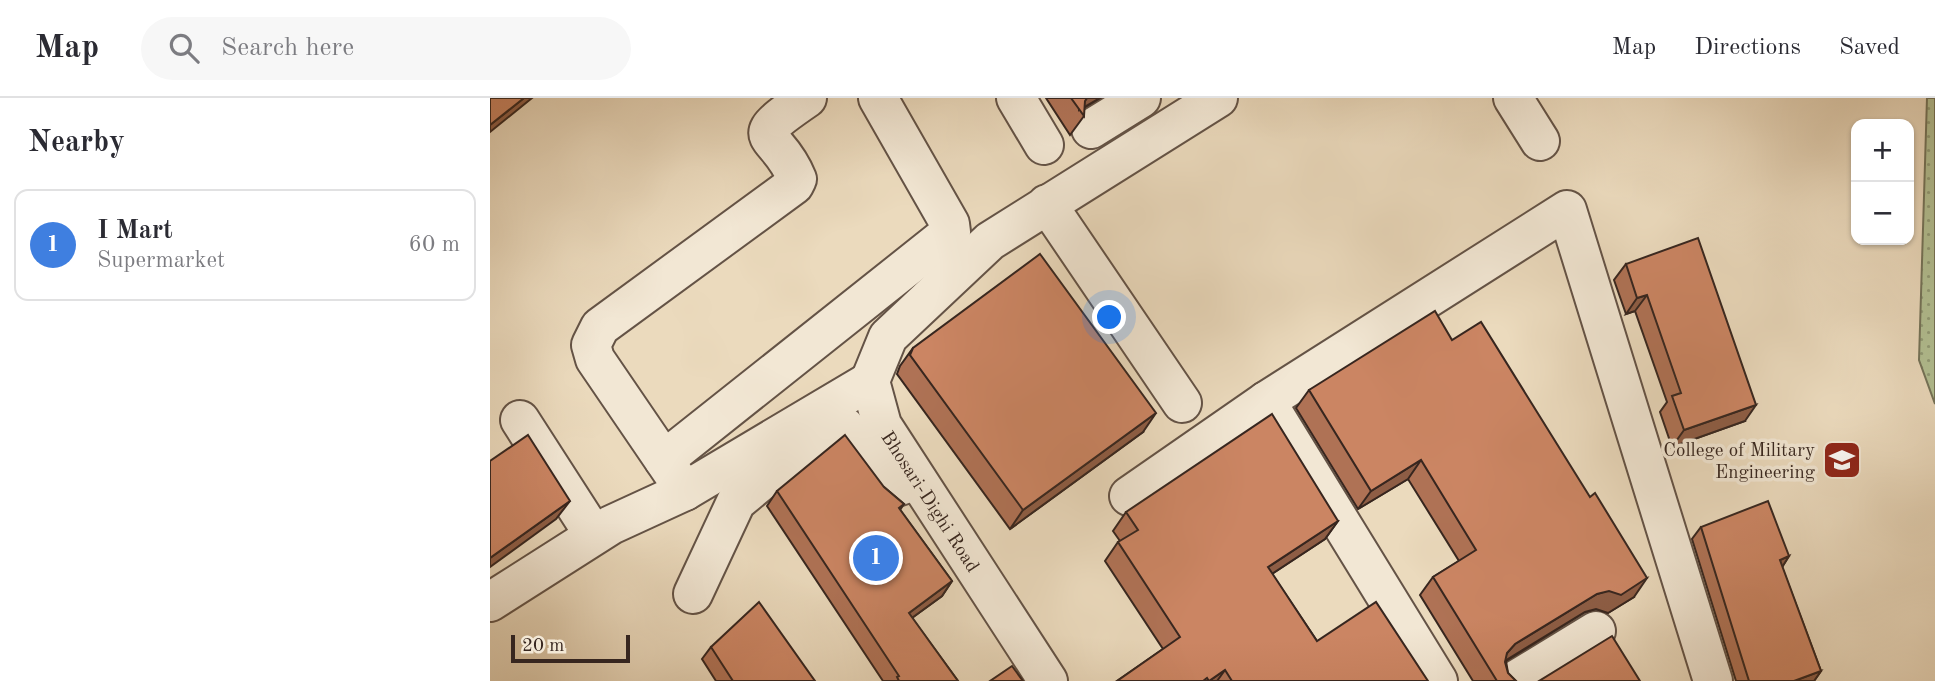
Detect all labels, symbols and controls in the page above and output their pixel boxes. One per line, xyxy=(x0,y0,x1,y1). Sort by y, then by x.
search box xyxy=(141,17,631,80)
icon: search xyxy=(165,29,203,67)
text: Map xyxy=(35,32,99,65)
text: Search here xyxy=(221,35,354,61)
text: Map xyxy=(1612,36,1656,60)
text: Directions xyxy=(1694,36,1801,60)
text: Saved xyxy=(1839,36,1900,60)
map controls xyxy=(1851,119,1914,245)
button: + xyxy=(1851,119,1914,182)
text: Nearby xyxy=(28,128,125,158)
button: − xyxy=(1851,182,1914,245)
text: I Mart xyxy=(97,218,173,244)
text: 1 xyxy=(46,233,60,256)
text: 60 m xyxy=(409,233,460,256)
text: Supermarket xyxy=(97,249,225,272)
your location xyxy=(1092,300,1126,334)
street label: Bhosari-Dighi Road xyxy=(876,429,982,576)
school or university icon: College of Military Engineering xyxy=(1821,439,1863,481)
place label: College of Military Engineering xyxy=(1663,442,1816,483)
pin: 1 xyxy=(853,532,899,584)
scale bar xyxy=(511,632,630,664)
text: 20 m xyxy=(522,637,564,656)

